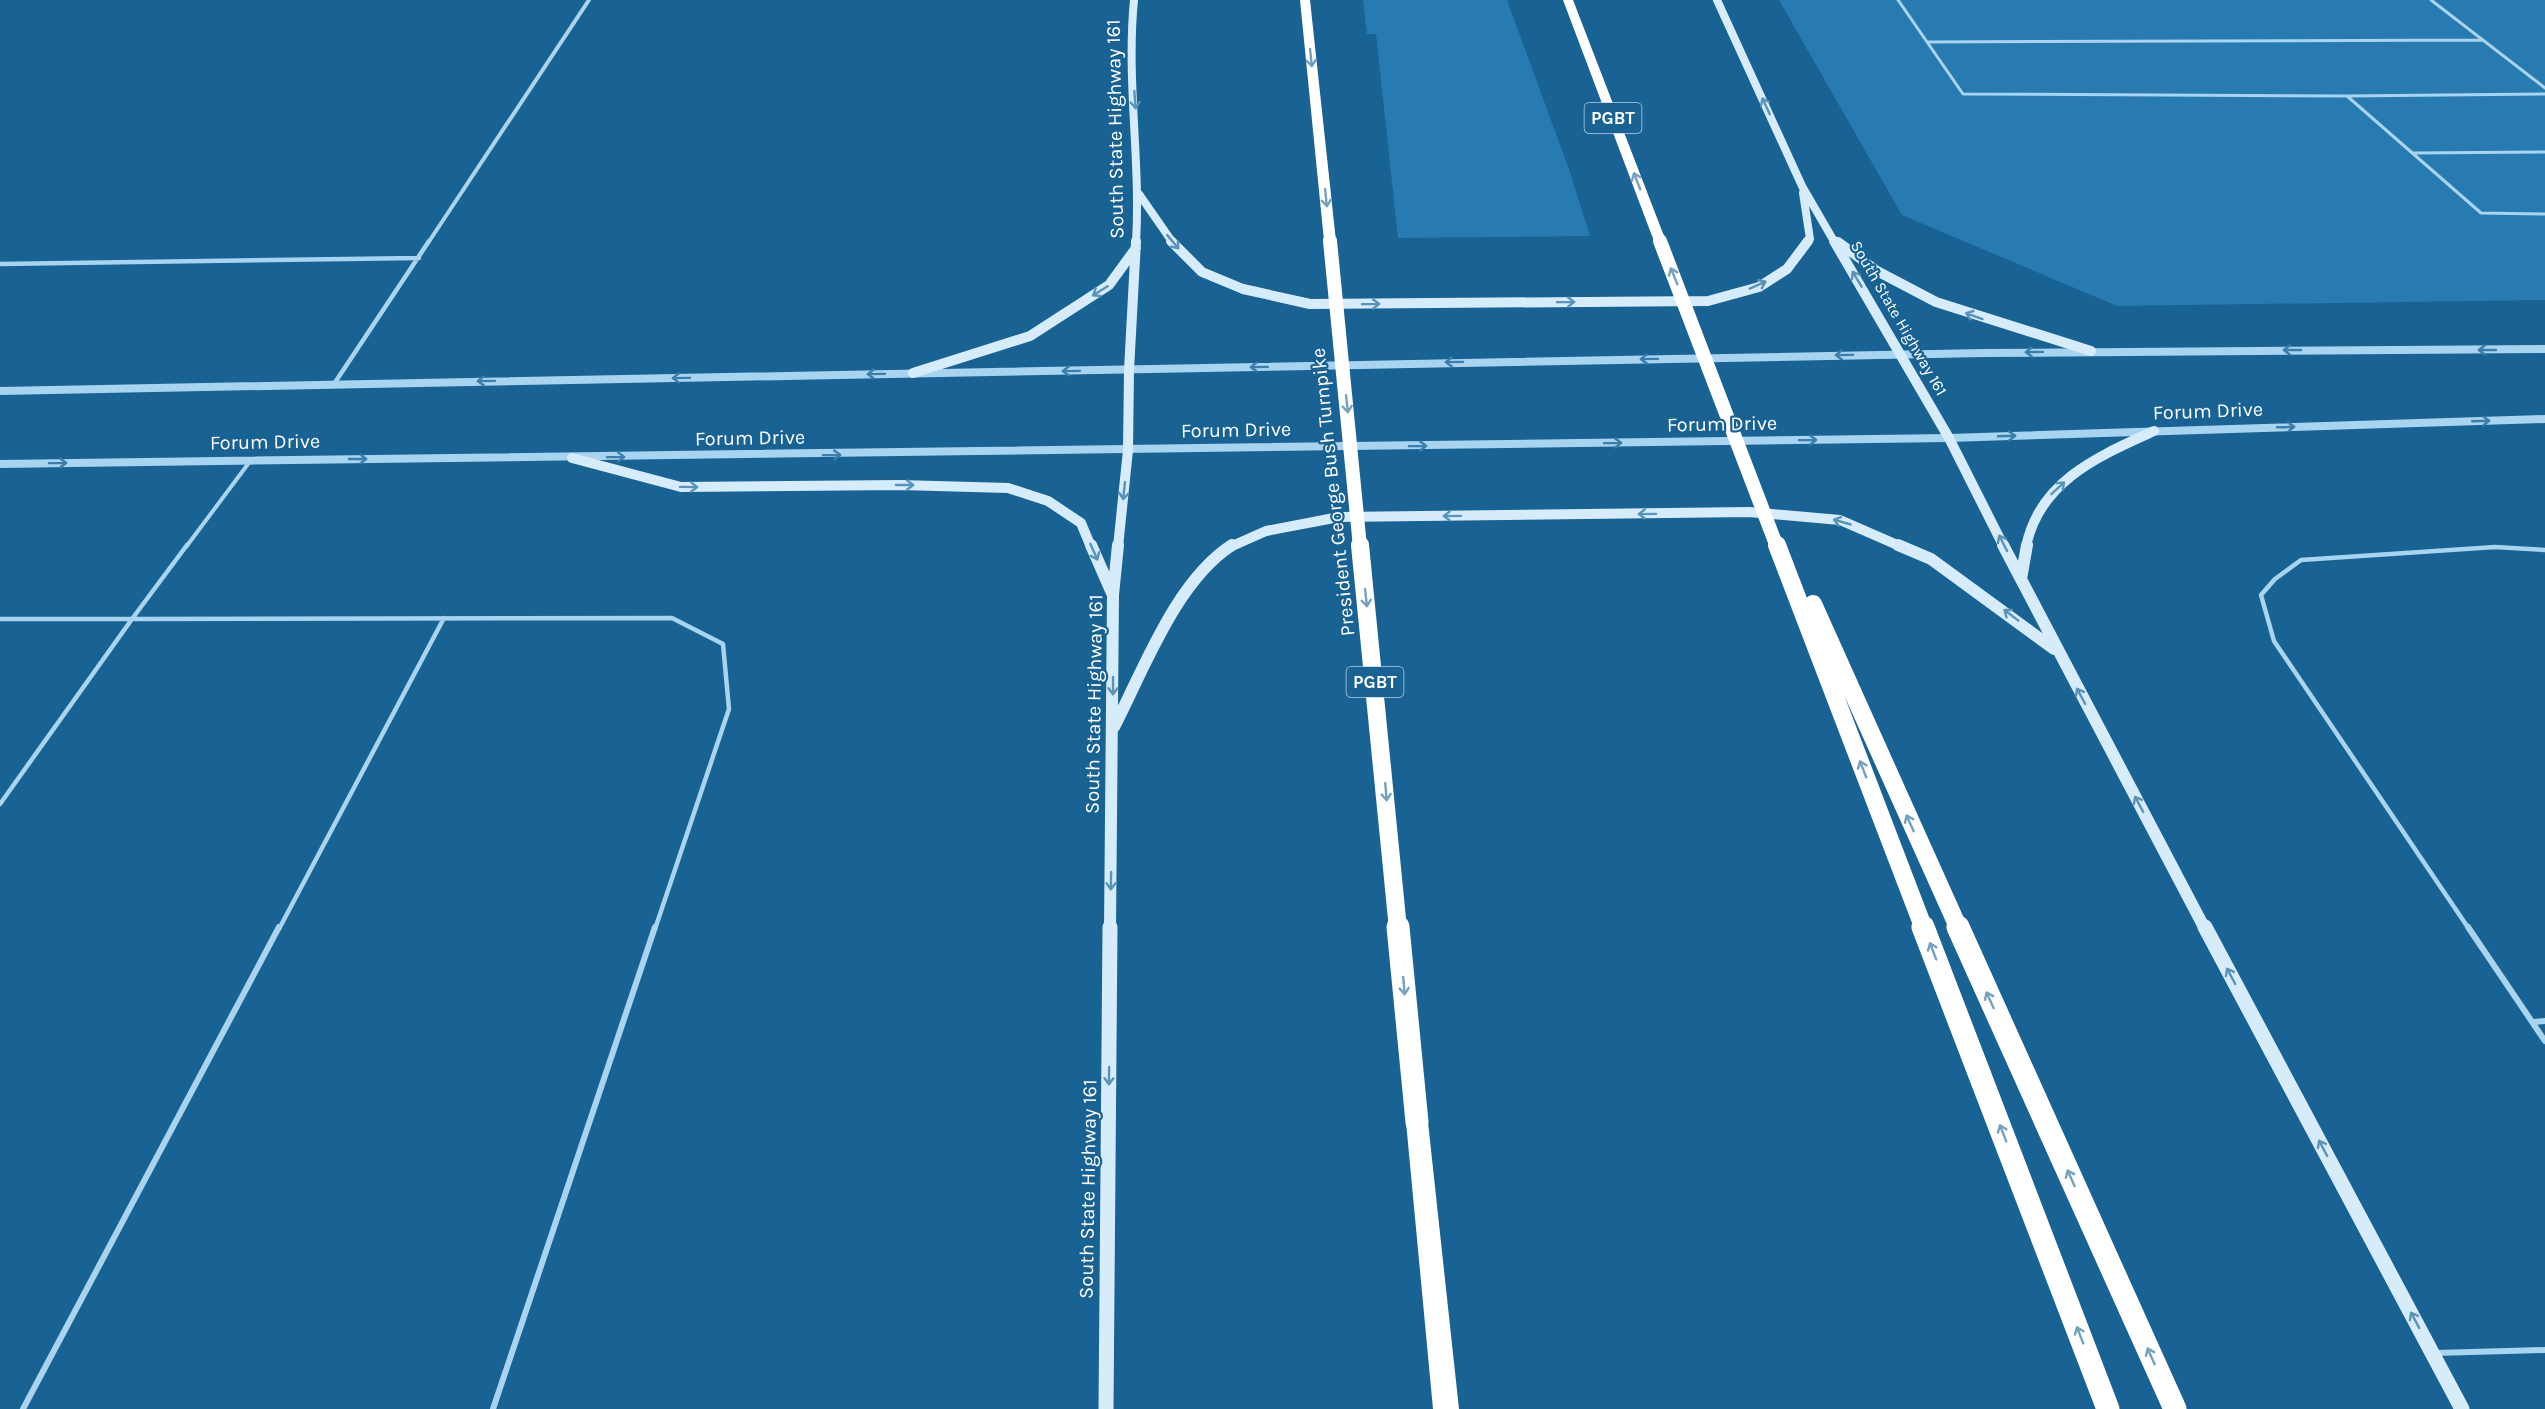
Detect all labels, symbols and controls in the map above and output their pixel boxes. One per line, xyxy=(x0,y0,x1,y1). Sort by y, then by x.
street label: South State Highway 161 xyxy=(1102,19,1128,239)
one-way arrow xyxy=(1306,48,1317,68)
one-way arrow xyxy=(1129,90,1140,110)
one-way arrow xyxy=(1759,98,1771,116)
road number: PGBT xyxy=(1584,103,1642,133)
one-way arrow xyxy=(1631,173,1642,191)
one-way arrow xyxy=(1321,187,1332,207)
one-way arrow xyxy=(1166,234,1180,249)
street label: South State Highway 161 xyxy=(1847,237,1951,399)
one-way arrow xyxy=(1667,267,1678,286)
one-way arrow xyxy=(1850,271,1862,288)
one-way arrow xyxy=(1749,279,1767,291)
one-way arrow xyxy=(1092,285,1108,297)
one-way arrow xyxy=(1555,296,1575,308)
one-way arrow xyxy=(1360,298,1380,310)
one-way arrow xyxy=(1966,309,1984,320)
one-way arrow xyxy=(2282,344,2302,356)
one-way arrow xyxy=(2477,344,2497,355)
one-way arrow xyxy=(2024,346,2044,358)
street label: President George Bush Turnpike xyxy=(1306,347,1360,637)
one-way arrow xyxy=(1834,350,1854,361)
one-way arrow xyxy=(1639,353,1659,364)
one-way arrow xyxy=(1444,356,1464,368)
one-way arrow xyxy=(1249,361,1269,372)
one-way arrow xyxy=(1062,365,1081,377)
one-way arrow xyxy=(867,368,887,380)
one-way arrow xyxy=(672,372,692,383)
one-way arrow xyxy=(477,376,497,387)
one-way arrow xyxy=(1341,393,1352,413)
street label: Forum Drive xyxy=(2152,398,2264,424)
street label: Forum Drive xyxy=(1667,412,1777,436)
one-way arrow xyxy=(2471,415,2491,427)
street label: Forum Drive xyxy=(1181,418,1291,442)
one-way arrow xyxy=(2276,421,2296,433)
street label: Forum Drive xyxy=(695,426,805,450)
street label: Forum Drive xyxy=(210,430,320,454)
one-way arrow xyxy=(1997,431,2017,442)
one-way arrow xyxy=(1797,434,1817,446)
one-way arrow xyxy=(1602,437,1622,449)
one-way arrow xyxy=(1407,440,1427,452)
one-way arrow xyxy=(822,449,842,461)
one-way arrow xyxy=(606,451,626,463)
one-way arrow xyxy=(348,453,368,465)
one-way arrow xyxy=(48,457,68,469)
one-way arrow xyxy=(895,479,915,491)
one-way arrow xyxy=(679,481,699,493)
one-way arrow xyxy=(1118,481,1129,501)
one-way arrow xyxy=(2050,481,2065,495)
one-way arrow xyxy=(1638,508,1658,519)
one-way arrow xyxy=(1443,510,1463,522)
one-way arrow xyxy=(1833,516,1852,527)
one-way arrow xyxy=(1997,534,2008,552)
one-way arrow xyxy=(1088,542,1100,560)
one-way arrow xyxy=(1361,587,1372,607)
street label: South State Highway 161 xyxy=(1081,594,1107,814)
one-way arrow xyxy=(2004,609,2020,622)
road number: PGBT xyxy=(1346,667,1404,697)
one-way arrow xyxy=(1107,675,1119,695)
one-way arrow xyxy=(2075,688,2086,706)
one-way arrow xyxy=(1857,760,1868,779)
one-way arrow xyxy=(1381,781,1392,801)
one-way arrow xyxy=(2133,796,2144,814)
one-way arrow xyxy=(1904,814,1915,832)
one-way arrow xyxy=(1105,870,1117,890)
one-way arrow xyxy=(1927,942,1938,961)
one-way arrow xyxy=(2225,968,2236,986)
one-way arrow xyxy=(1399,975,1410,995)
one-way arrow xyxy=(1984,992,1996,1010)
one-way arrow xyxy=(1103,1065,1115,1085)
street label: South State Highway 161 xyxy=(1075,1079,1101,1299)
one-way arrow xyxy=(1996,1124,2007,1143)
one-way arrow xyxy=(2317,1140,2328,1158)
one-way arrow xyxy=(2065,1170,2076,1188)
one-way arrow xyxy=(2409,1312,2420,1330)
one-way arrow xyxy=(2074,1326,2085,1345)
one-way arrow xyxy=(2145,1347,2157,1365)

